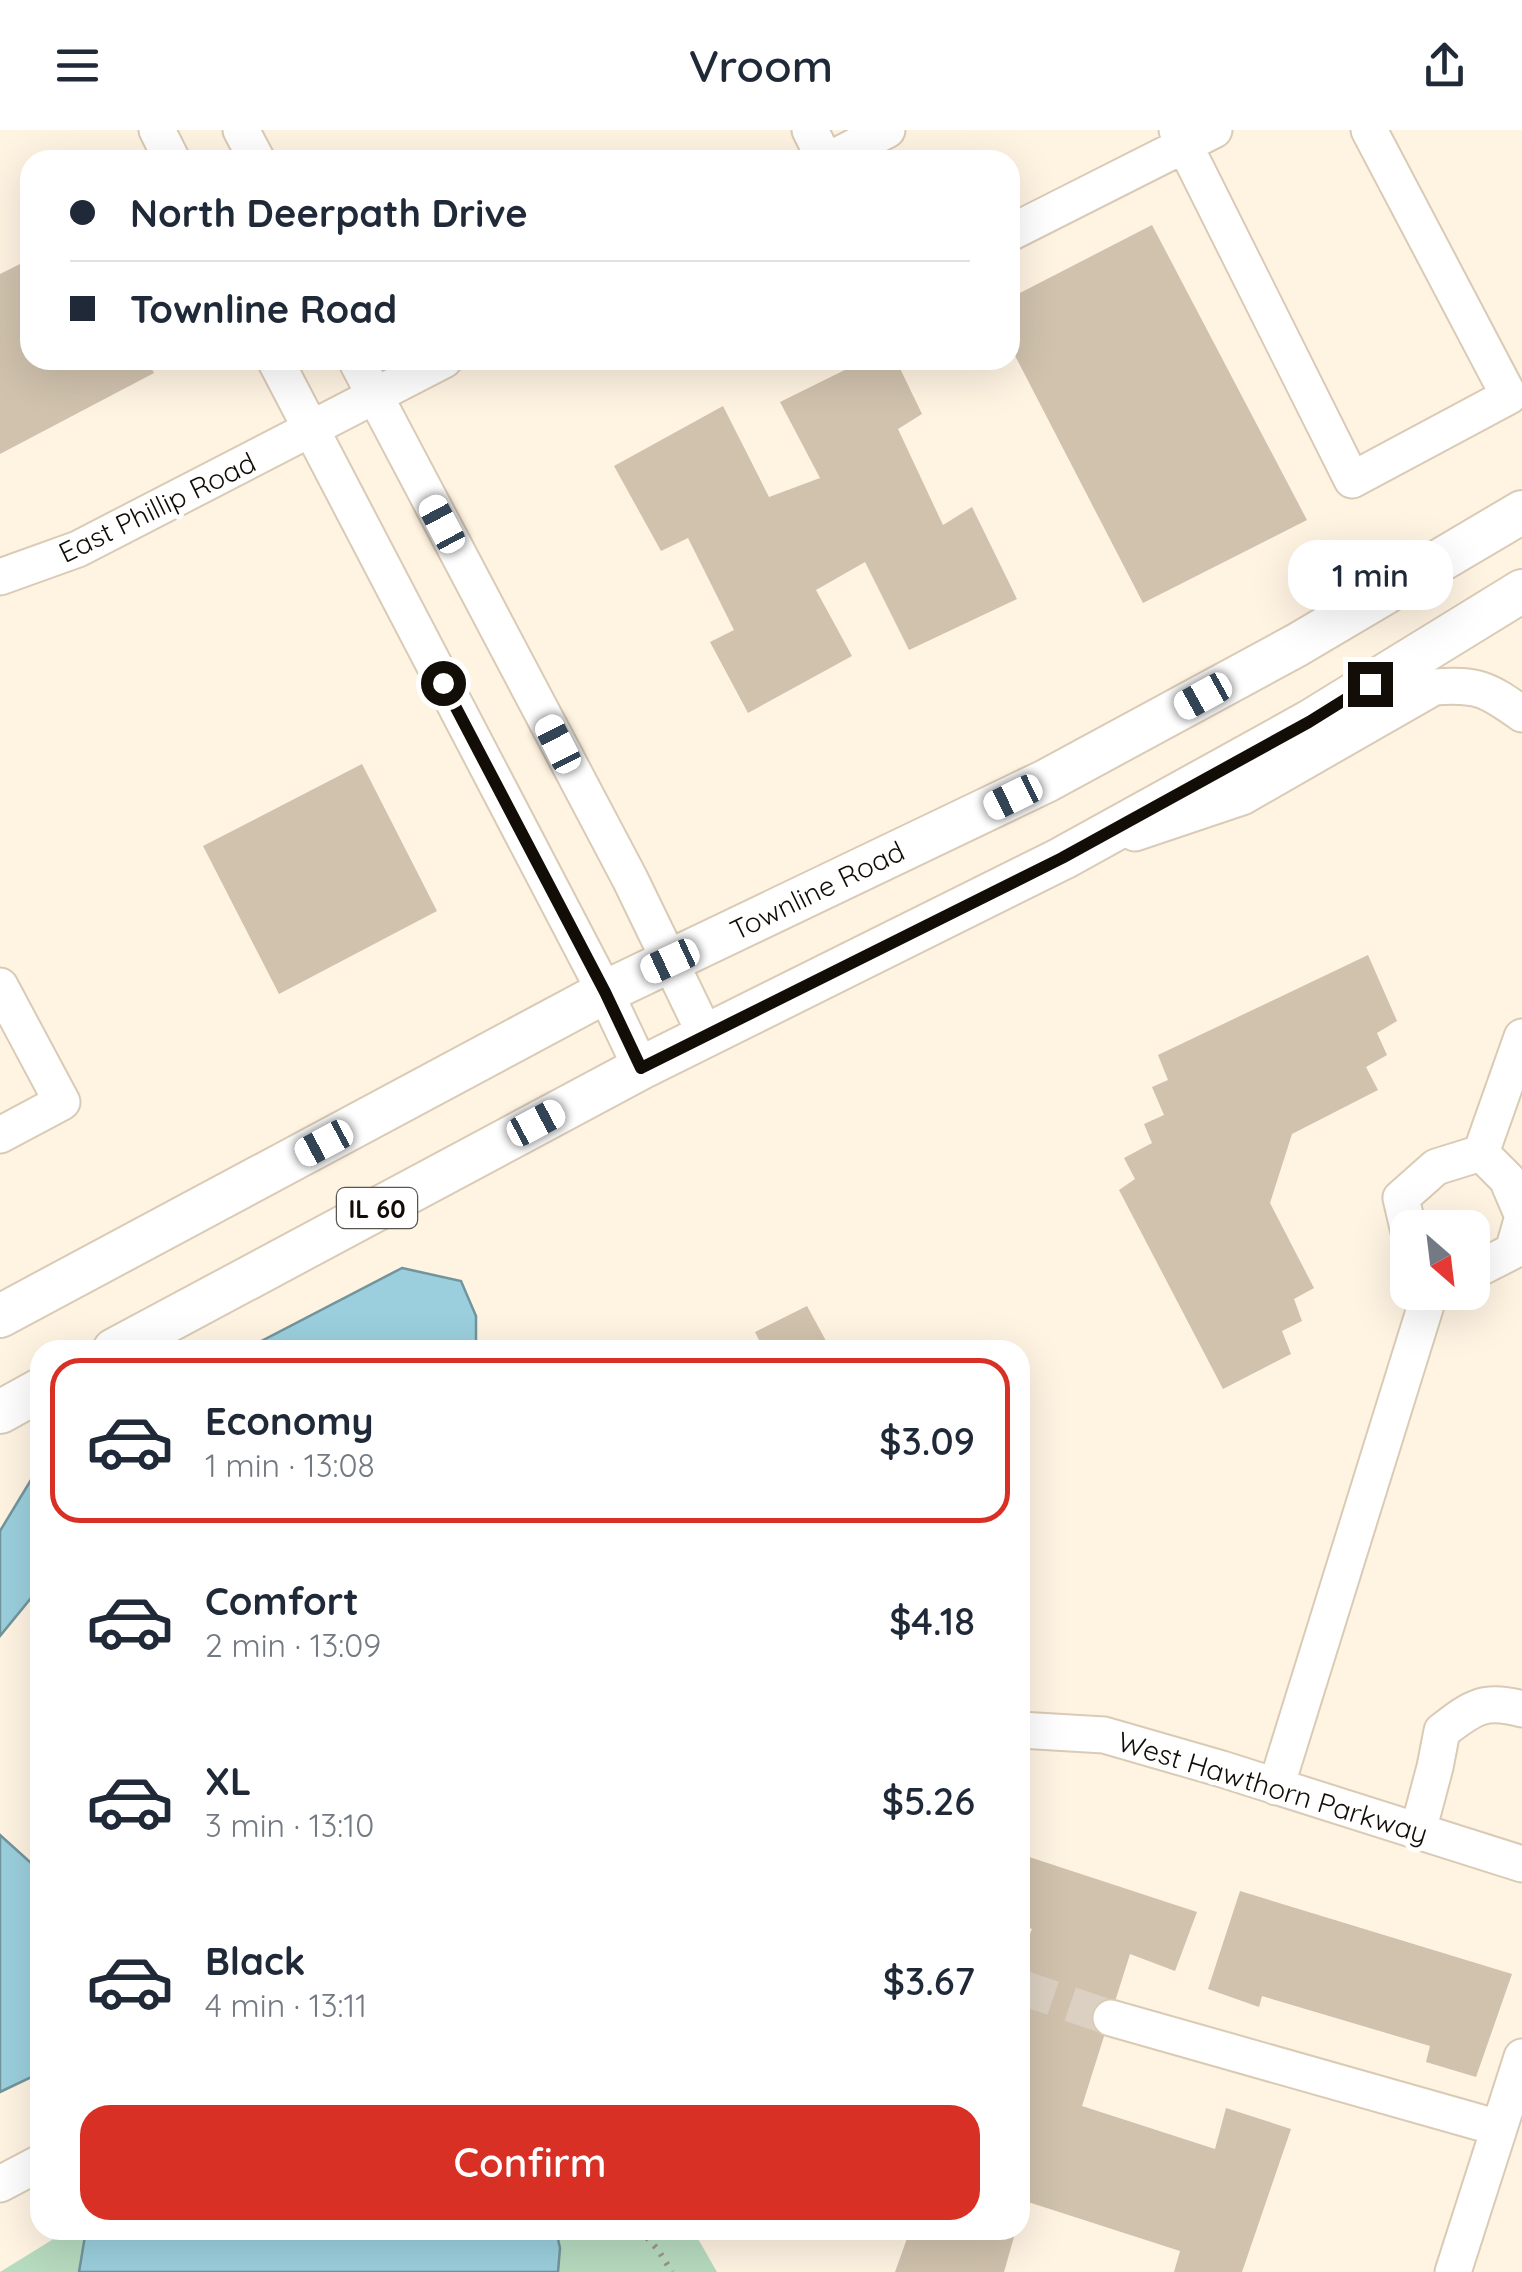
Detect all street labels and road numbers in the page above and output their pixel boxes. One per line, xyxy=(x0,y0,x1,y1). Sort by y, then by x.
street label: East Phillip Road xyxy=(53,444,261,570)
street label: Townline Road xyxy=(724,833,910,947)
road number: IL 60 xyxy=(337,1188,417,1228)
street label: West Hawthorn Parkway xyxy=(1114,1723,1432,1851)

